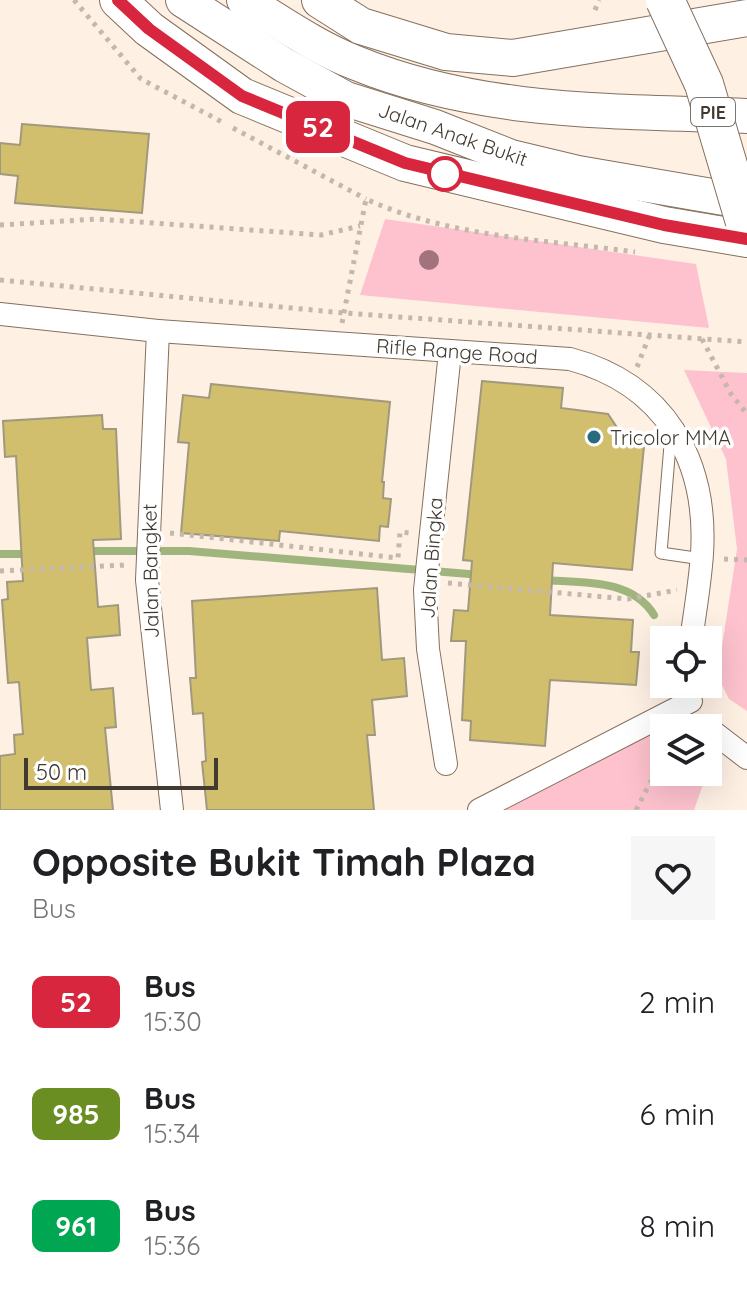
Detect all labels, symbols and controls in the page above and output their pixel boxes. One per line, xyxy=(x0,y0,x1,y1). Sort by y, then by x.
street label: Jalan Anak Bukit xyxy=(375,97,531,171)
road number: PIE xyxy=(691,98,735,126)
line badge: 52 xyxy=(282,101,354,153)
text: 52 xyxy=(302,109,334,144)
unlabelled marker xyxy=(428,157,462,191)
street label: Rifle Range Road xyxy=(375,333,539,369)
place label: Tricolor MMA xyxy=(610,425,731,450)
marker: Tricolor MMA xyxy=(585,428,603,446)
street label: Jalan Bingka xyxy=(414,497,448,619)
street label: Jalan Bangket xyxy=(136,503,164,639)
map controls xyxy=(650,626,722,786)
button: locate xyxy=(650,626,722,698)
button: layers xyxy=(650,714,722,786)
scale bar xyxy=(24,754,218,790)
text: 50 m xyxy=(36,758,87,786)
button: heart xyxy=(631,836,715,920)
text: Opposite Bukit Timah Plaza xyxy=(32,838,536,886)
text: Bus xyxy=(32,892,76,925)
text: Bus xyxy=(144,967,196,1005)
text: 2 min xyxy=(639,983,715,1021)
text: 52 xyxy=(60,984,92,1019)
text: 15:30 xyxy=(144,1005,202,1038)
text: Bus xyxy=(144,1079,196,1117)
text: 6 min xyxy=(640,1095,715,1133)
text: 985 xyxy=(52,1096,100,1131)
text: 15:34 xyxy=(144,1117,200,1150)
text: Bus xyxy=(144,1191,196,1229)
text: 8 min xyxy=(639,1207,715,1245)
text: 961 xyxy=(55,1208,97,1243)
text: 15:36 xyxy=(144,1229,200,1262)

